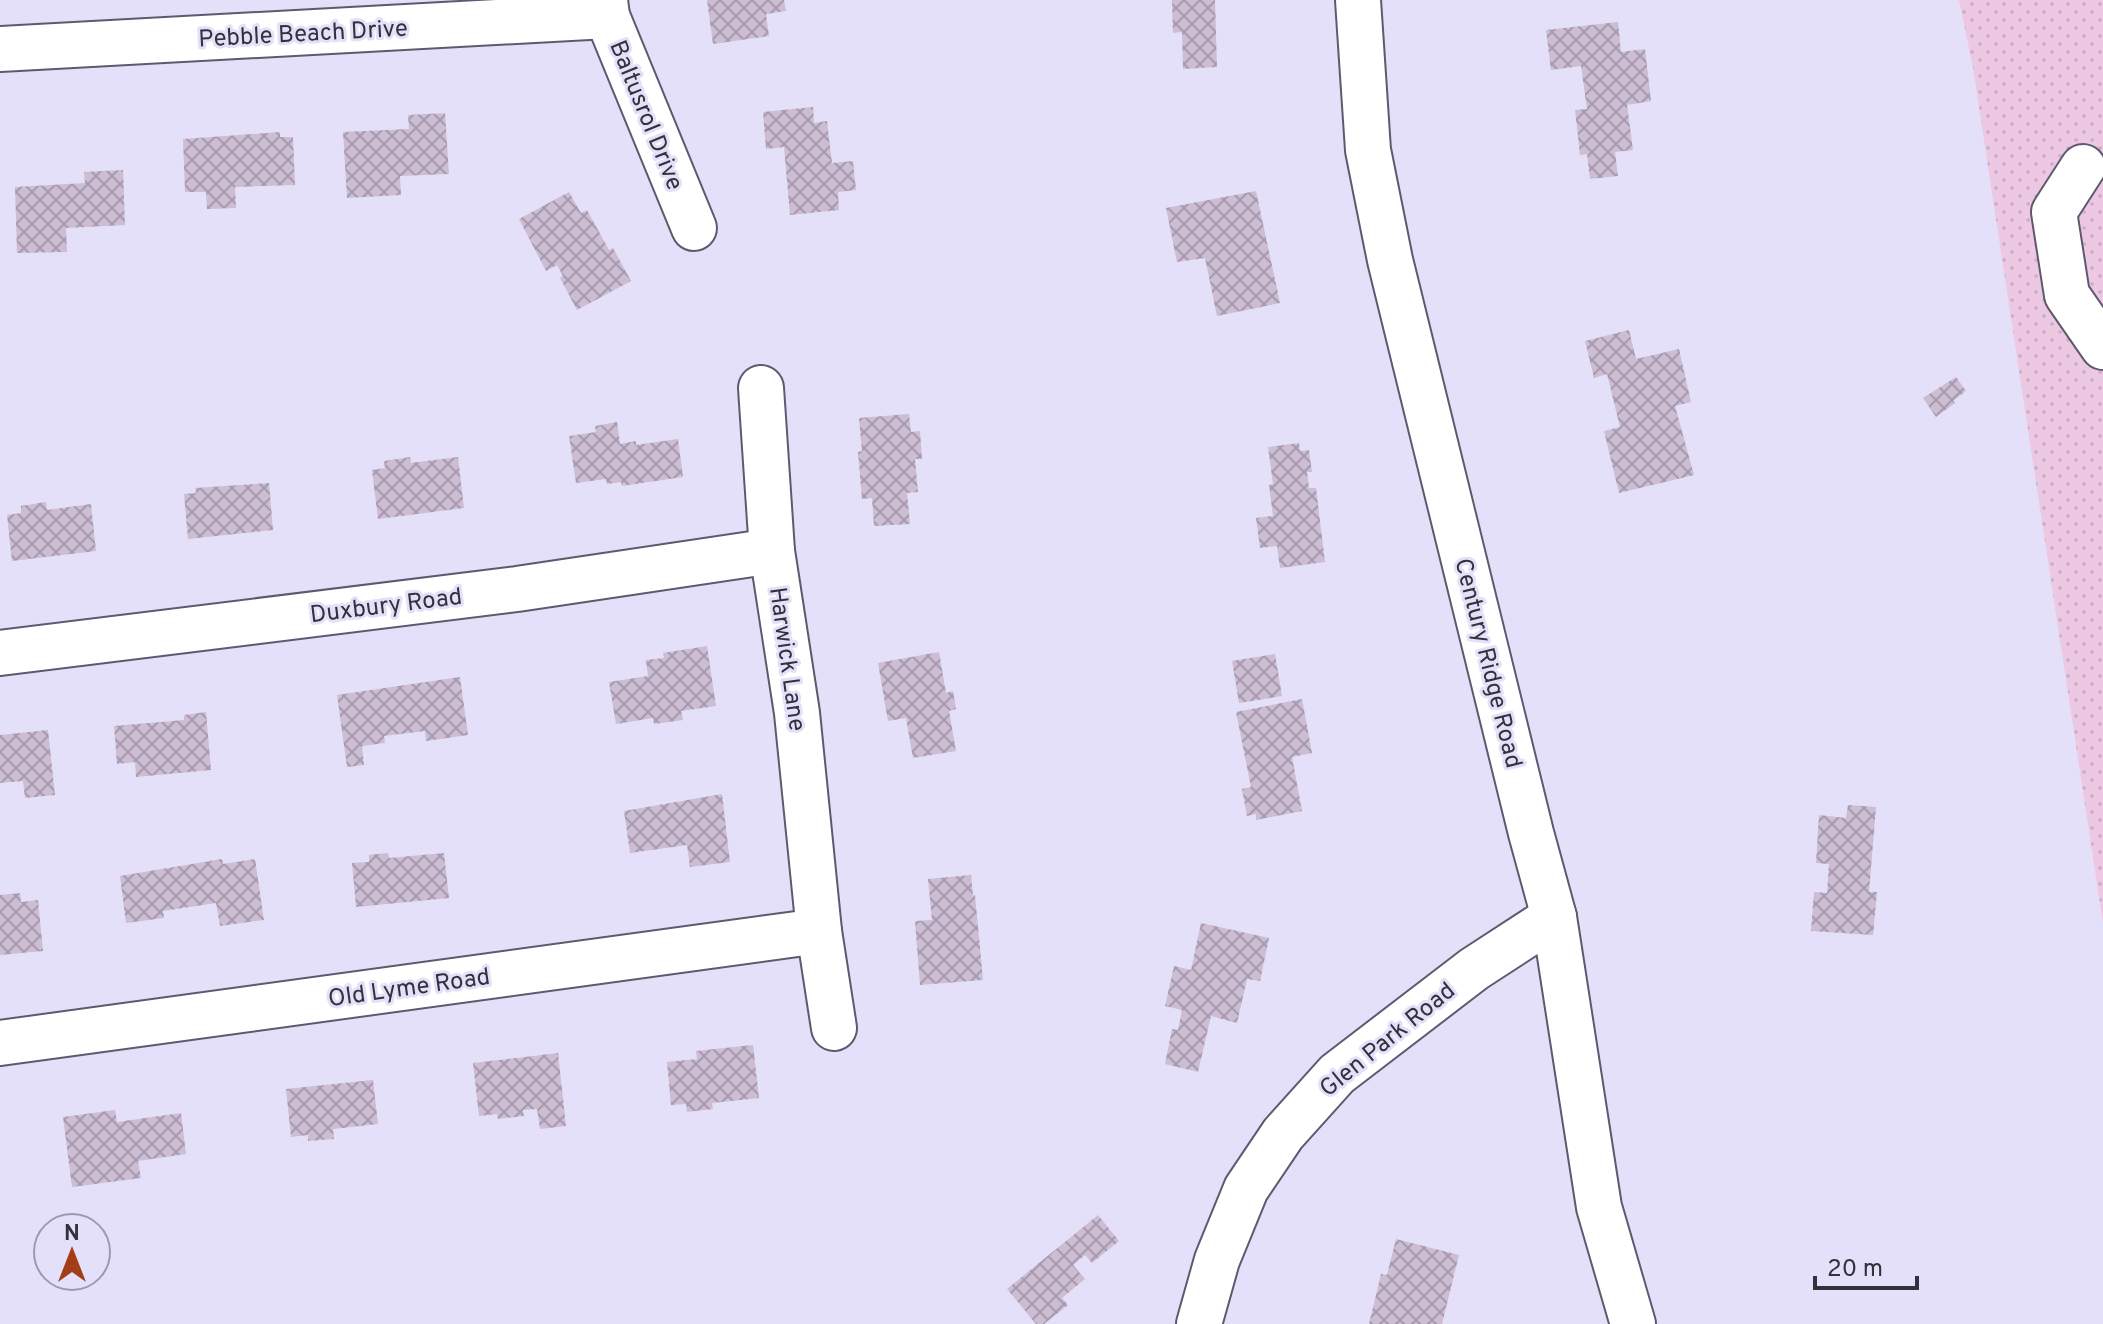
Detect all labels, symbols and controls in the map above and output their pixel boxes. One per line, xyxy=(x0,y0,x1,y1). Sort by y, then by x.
street label: Pebble Beach Drive xyxy=(198,15,409,55)
street label: Baltusrol Drive xyxy=(601,36,689,195)
street label: Century Ridge Road xyxy=(1446,556,1528,771)
street label: Duxbury Road xyxy=(308,583,464,631)
street label: Harwick Lane xyxy=(761,585,811,733)
street label: Old Lyme Road xyxy=(326,963,492,1015)
street label: Glen Park Road xyxy=(1314,977,1462,1104)
north arrow xyxy=(32,1212,112,1292)
text: N xyxy=(64,1221,80,1248)
scale bar xyxy=(1815,1240,1917,1290)
text: 20 m xyxy=(1827,1255,1883,1285)

